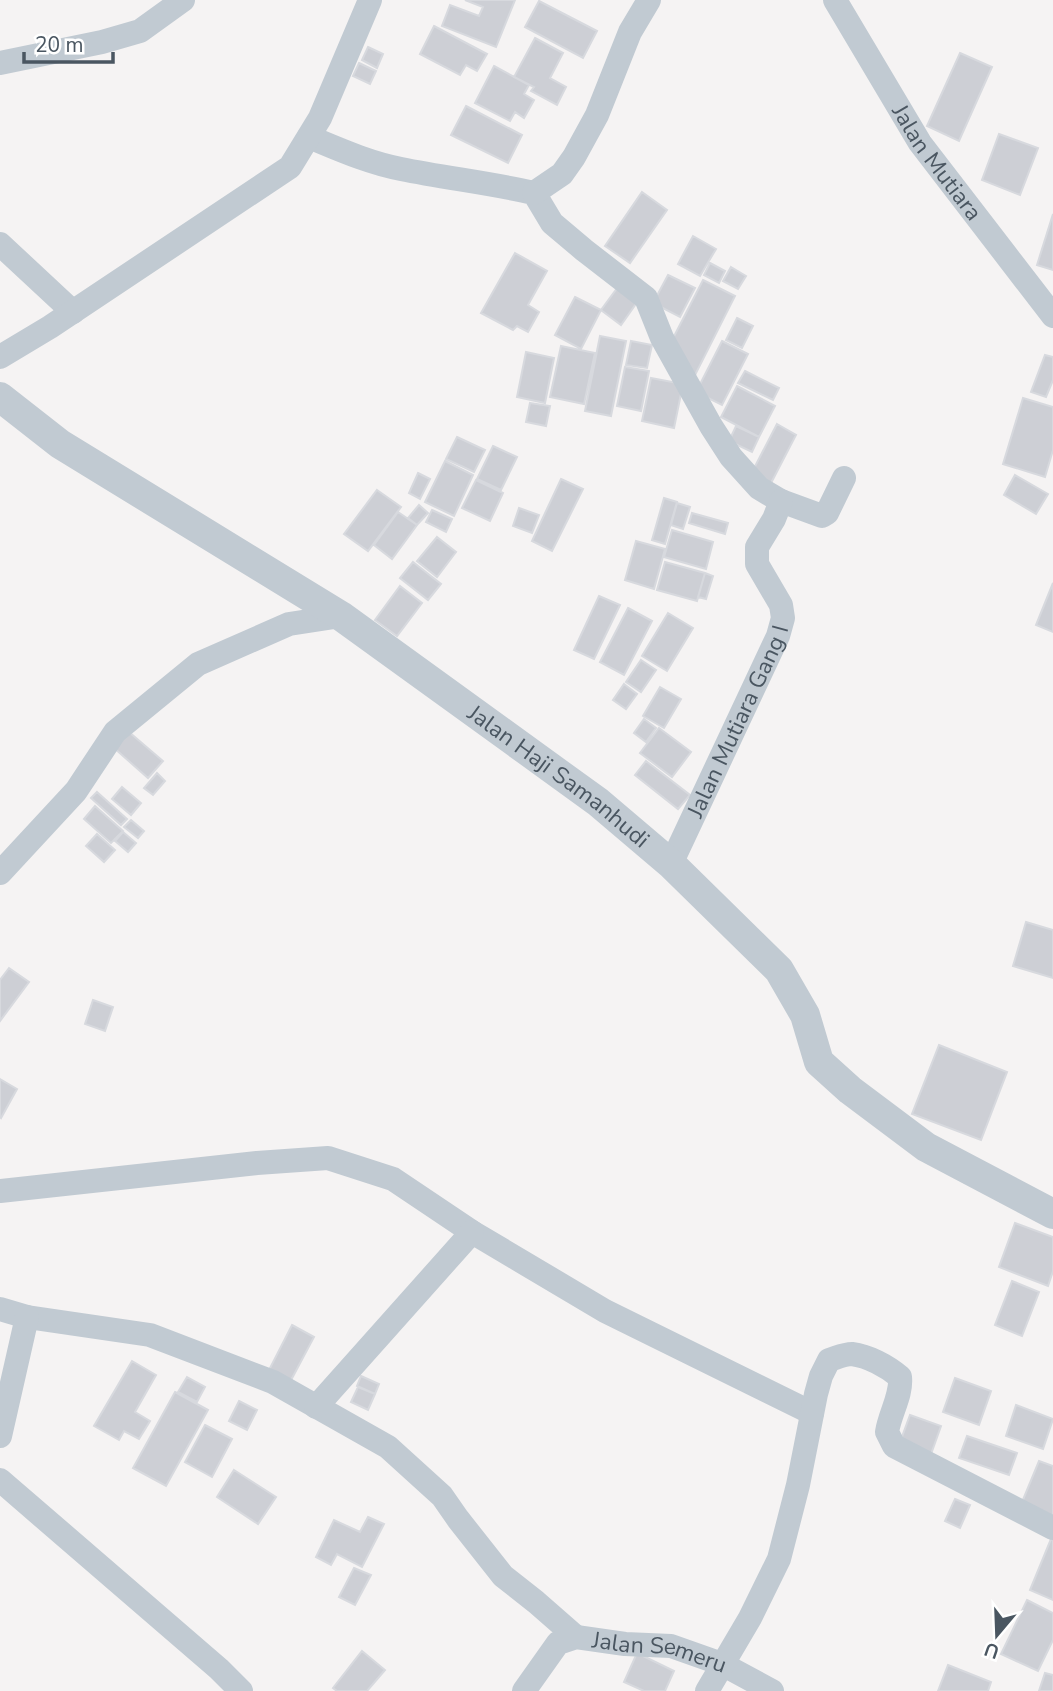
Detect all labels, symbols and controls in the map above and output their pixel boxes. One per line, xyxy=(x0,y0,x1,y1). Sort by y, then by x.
scale bar xyxy=(24,21,114,65)
text: 20 m xyxy=(35,31,84,59)
street label: Jalan Mutiara xyxy=(884,98,989,227)
street label: Jalan Mutiara Gang I xyxy=(679,621,796,823)
street label: Jalan Haji Samanhudi xyxy=(461,697,656,855)
north arrow xyxy=(962,1600,1032,1670)
street label: Jalan Semeru xyxy=(589,1624,731,1680)
text: U xyxy=(981,1636,1003,1665)

